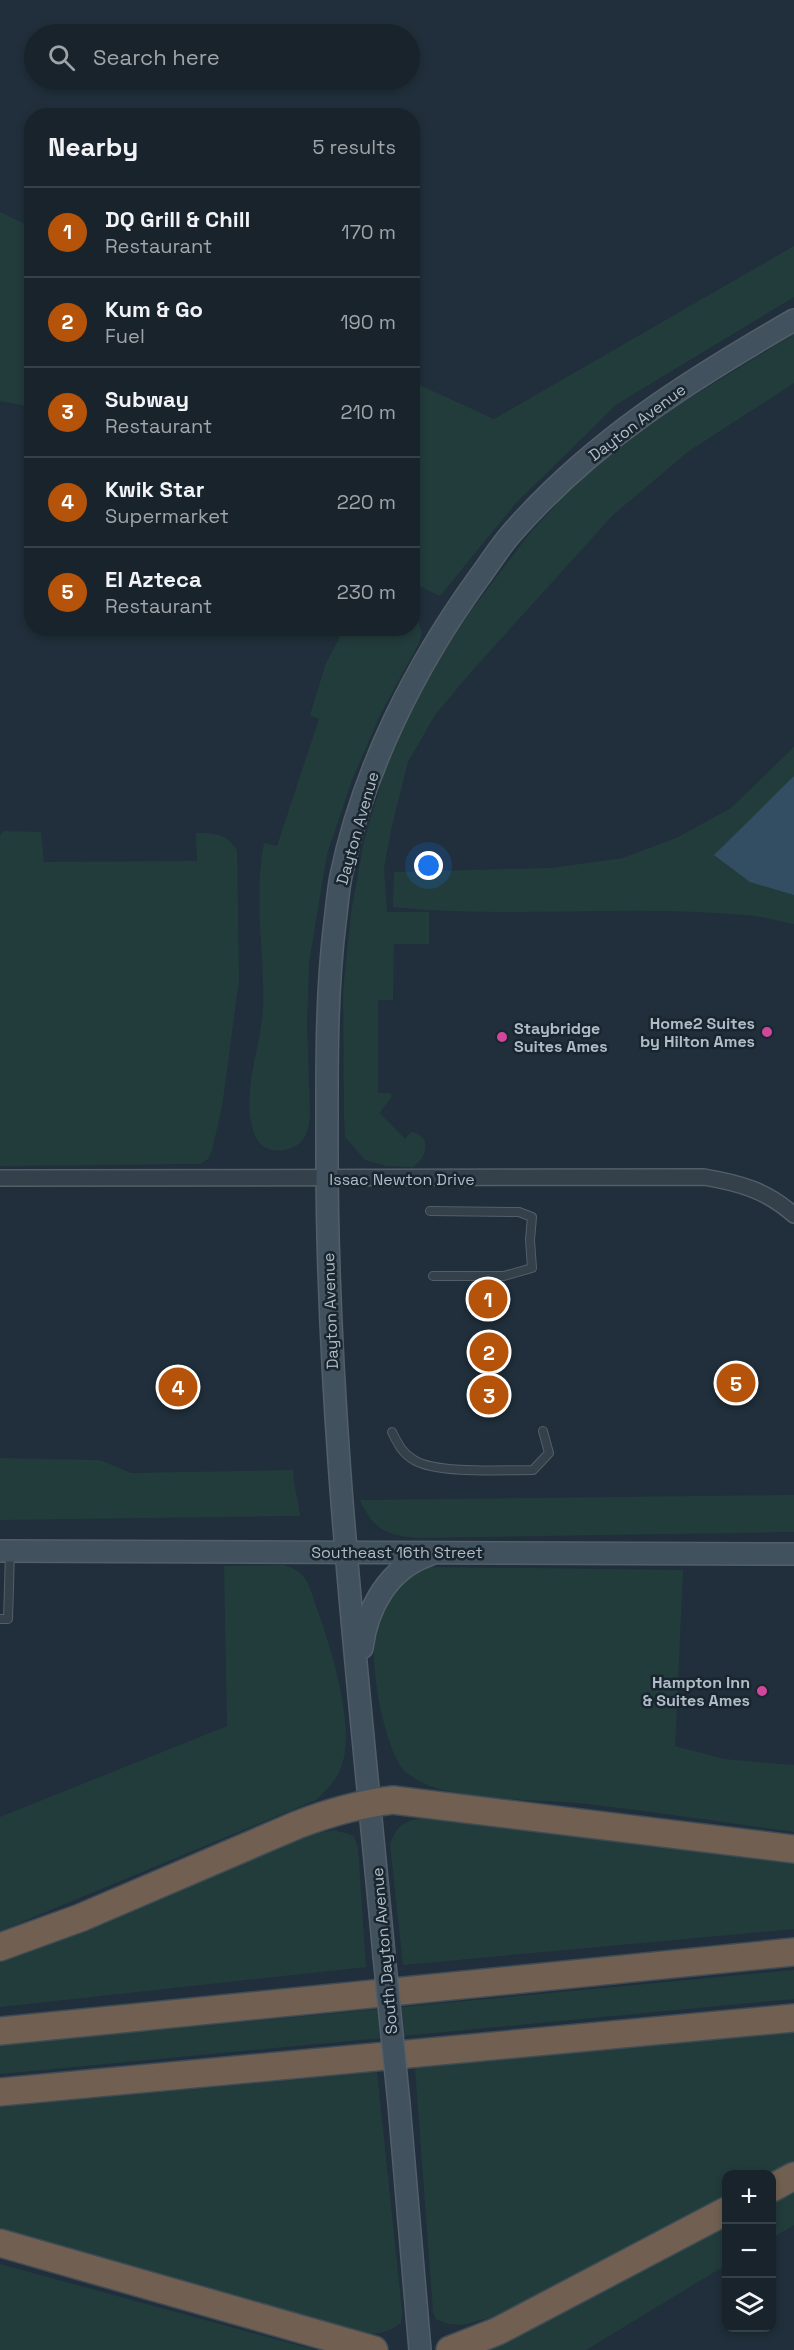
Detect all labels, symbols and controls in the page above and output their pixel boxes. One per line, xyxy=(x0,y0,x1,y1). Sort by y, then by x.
search box xyxy=(24,24,420,90)
icon: search xyxy=(45,41,78,74)
text: Search here xyxy=(93,43,220,71)
text: Nearby xyxy=(48,130,138,164)
text: 5 results xyxy=(312,134,396,160)
text: DQ Grill & Chill xyxy=(105,205,250,233)
text: 1 xyxy=(63,219,72,245)
text: 170 m xyxy=(341,219,396,245)
text: Restaurant xyxy=(105,233,212,259)
text: Kum & Go xyxy=(105,295,203,323)
text: 2 xyxy=(62,309,73,335)
text: 190 m xyxy=(340,309,396,335)
text: Fuel xyxy=(105,323,145,349)
street label: Dayton Avenue xyxy=(584,379,690,466)
text: Subway xyxy=(105,385,189,413)
text: 3 xyxy=(61,399,74,425)
text: 210 m xyxy=(340,399,396,425)
text: Restaurant xyxy=(105,413,212,439)
text: Kwik Star xyxy=(105,475,204,503)
text: 4 xyxy=(61,489,74,515)
text: 220 m xyxy=(337,489,396,515)
text: Supermarket xyxy=(105,503,229,529)
text: El Azteca xyxy=(105,565,202,593)
text: 5 xyxy=(62,579,74,605)
text: 230 m xyxy=(337,579,396,605)
text: Restaurant xyxy=(105,593,212,619)
street label: Dayton Avenue xyxy=(331,769,384,887)
your location xyxy=(414,851,443,880)
place label: Home2 Suites by Hilton Ames xyxy=(640,1013,755,1052)
place label: Staybridge Suites Ames xyxy=(514,1018,608,1057)
marker: Home2 Suites by Hilton Ames xyxy=(760,1025,774,1039)
marker: Staybridge Suites Ames xyxy=(495,1030,509,1044)
street label: Issac Newton Drive xyxy=(329,1169,475,1190)
street label: Dayton Avenue xyxy=(318,1252,343,1370)
pin: 1 xyxy=(468,1276,508,1322)
pin: 2 xyxy=(470,1330,508,1374)
pin: 5 xyxy=(716,1360,756,1406)
pin: 4 xyxy=(158,1364,198,1410)
pin: 3 xyxy=(470,1372,508,1418)
street label: Southeast 16th Street xyxy=(311,1542,483,1563)
place label: Hampton Inn & Suites Ames xyxy=(643,1672,750,1711)
marker: Hampton Inn & Suites Ames xyxy=(755,1684,769,1698)
street label: South Dayton Avenue xyxy=(367,1867,402,2035)
map controls xyxy=(722,2170,776,2332)
button: + xyxy=(722,2170,776,2224)
button: − xyxy=(722,2224,776,2278)
button: layers xyxy=(722,2278,776,2332)

